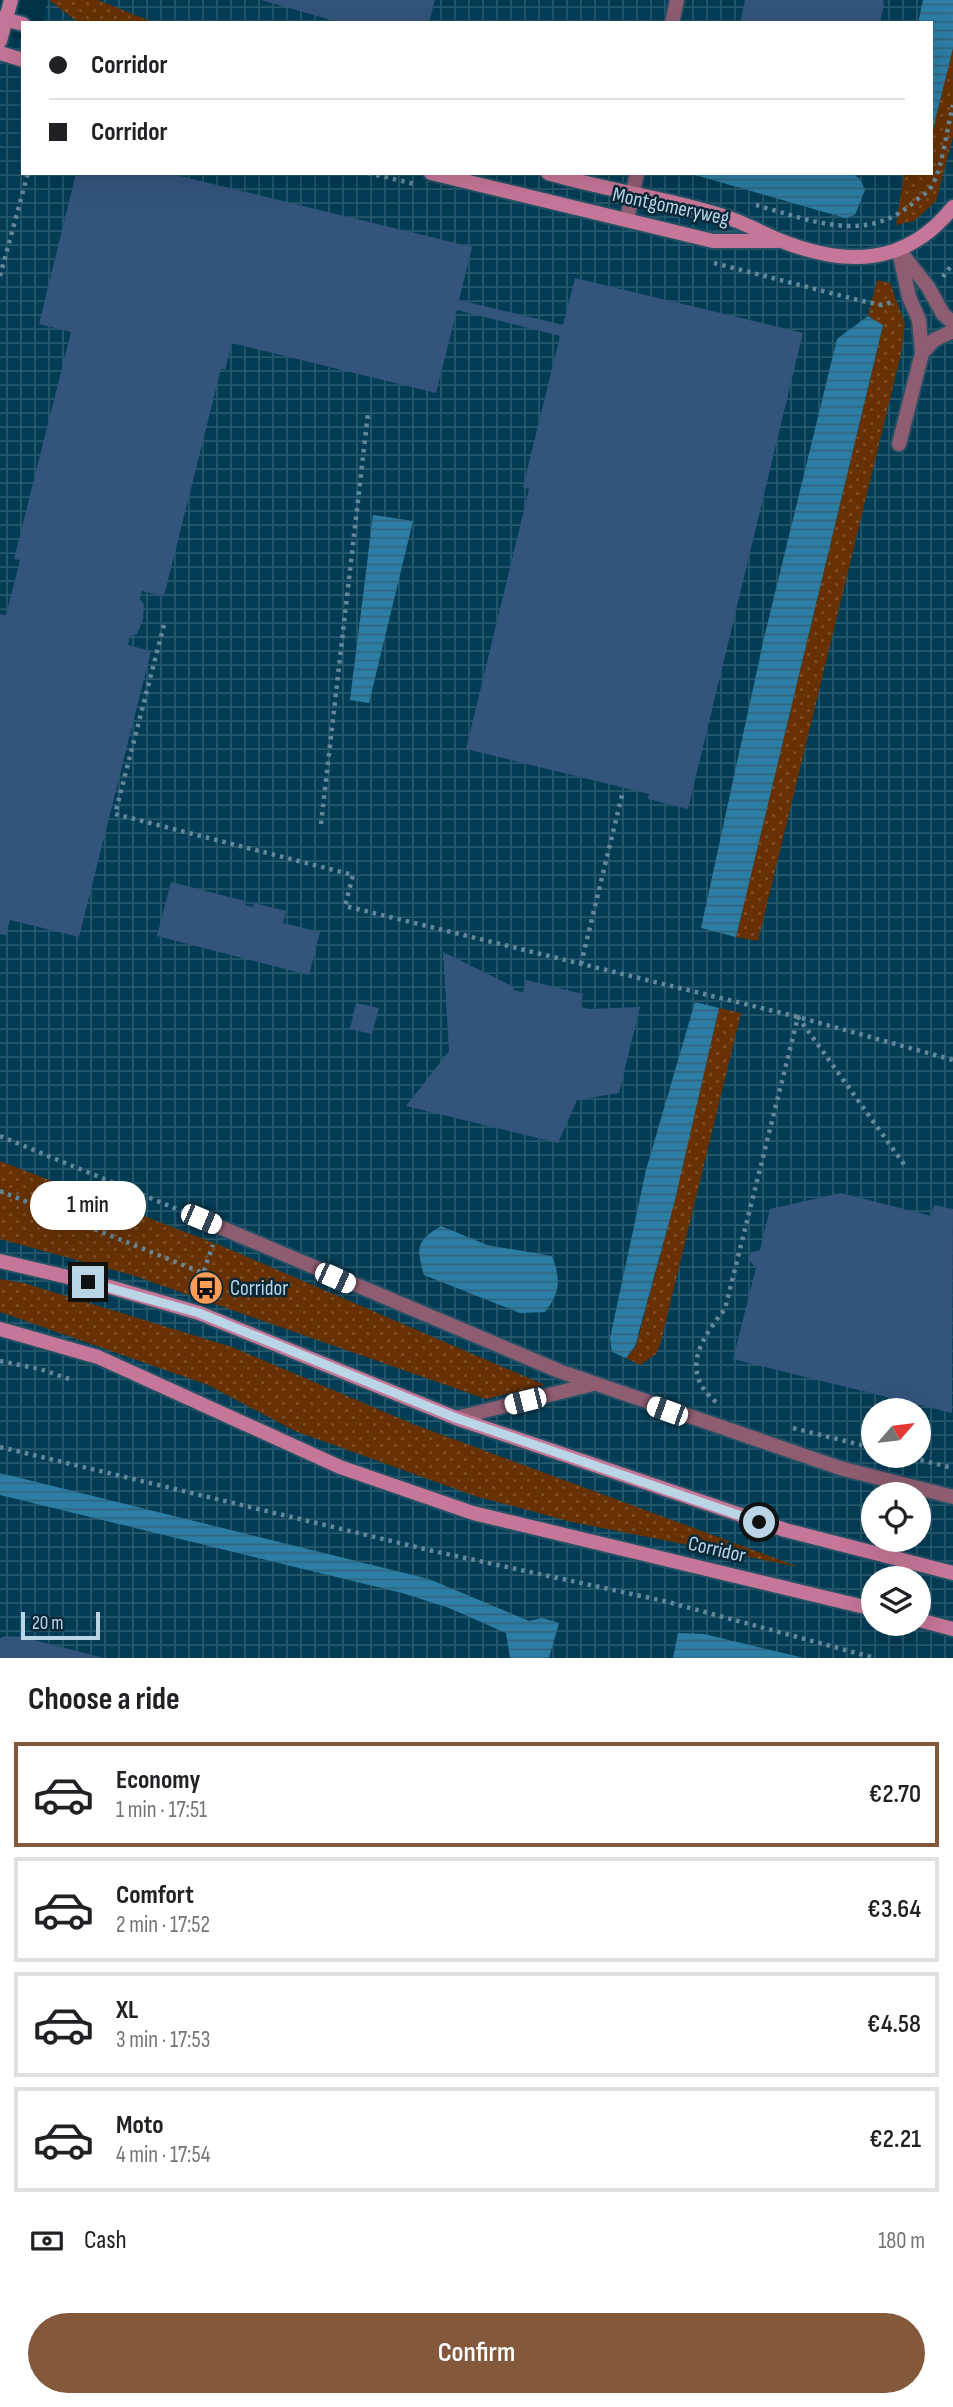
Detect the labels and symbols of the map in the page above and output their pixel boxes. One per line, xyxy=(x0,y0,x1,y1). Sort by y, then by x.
street label: Montgomeryweg xyxy=(610,182,731,231)
callout: 1 min xyxy=(30,1180,146,1230)
car xyxy=(178,1201,225,1237)
car xyxy=(312,1260,359,1296)
route end xyxy=(72,1266,104,1298)
bus stop icon: Corridor xyxy=(187,1269,225,1307)
place label: Corridor xyxy=(230,1276,288,1301)
car xyxy=(503,1386,548,1416)
car xyxy=(644,1394,691,1428)
north arrow xyxy=(861,1398,931,1468)
route start xyxy=(743,1506,775,1538)
street label: Corridor xyxy=(686,1531,748,1568)
scale bar xyxy=(21,1609,100,1641)

